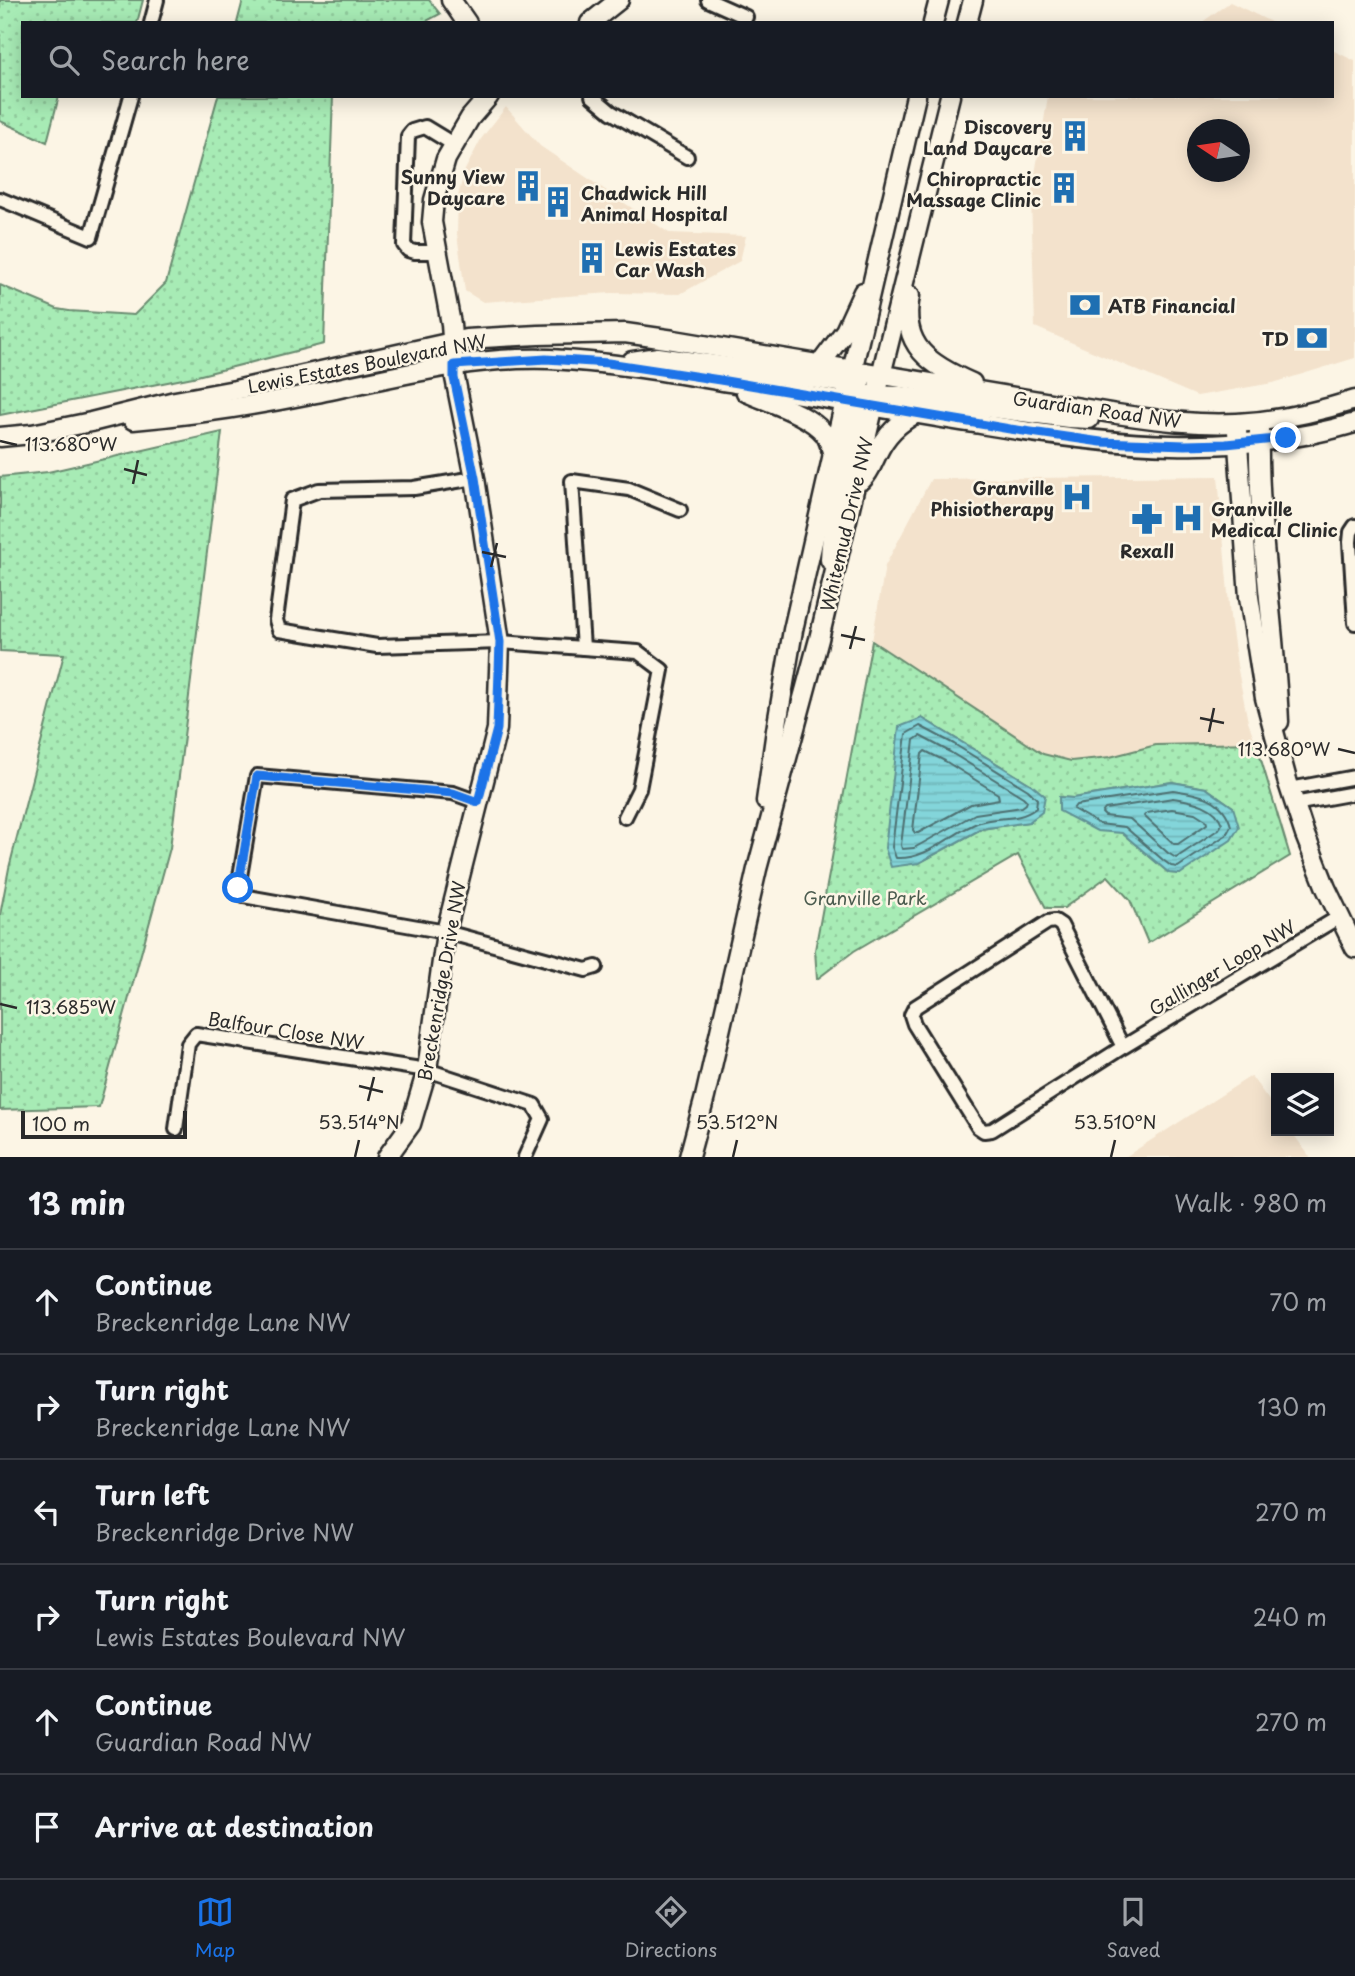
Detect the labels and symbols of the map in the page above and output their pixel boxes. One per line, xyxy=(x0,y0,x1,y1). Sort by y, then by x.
place label: Discovery Land Daycare xyxy=(923,113,1052,161)
building icon: Discovery Land Daycare xyxy=(1058,119,1092,153)
north arrow xyxy=(1187,119,1250,182)
place label: Sunny View Daycare xyxy=(401,163,505,211)
place label: Chiropractic Massage Clinic xyxy=(906,165,1041,213)
building icon: Sunny View Daycare xyxy=(511,169,545,203)
building icon: Chiropractic Massage Clinic xyxy=(1047,171,1081,205)
place label: Chadwick Hill Animal Hospital xyxy=(580,179,728,227)
building icon: Chadwick Hill Animal Hospital xyxy=(541,185,575,219)
place label: Lewis Estates Car Wash xyxy=(615,235,736,283)
building icon: Lewis Estates Car Wash xyxy=(575,241,609,275)
bank icon: ATB Financial xyxy=(1068,288,1102,322)
place label: ATB Financial xyxy=(1108,292,1236,319)
bank icon: TD xyxy=(1295,321,1329,355)
place label: TD xyxy=(1262,325,1289,352)
street label: Lewis Estates Boulevard NW xyxy=(245,327,489,399)
street label: Guardian Road NW xyxy=(1011,384,1183,434)
route end xyxy=(1270,422,1301,453)
text: 113.680°W xyxy=(25,430,118,457)
street label: Whitemud Drive NW xyxy=(813,434,879,614)
place label: Granville Phisiotherapy xyxy=(930,474,1054,522)
hospital icon: Granville Phisiotherapy xyxy=(1060,480,1094,514)
place label: Granville Medical Clinic xyxy=(1211,495,1338,543)
hospital icon: Granville Medical Clinic xyxy=(1171,501,1205,535)
pharmacy icon: Rexall xyxy=(1130,502,1164,536)
place label: Rexall xyxy=(1120,537,1174,564)
text: 113.680°W xyxy=(1238,735,1331,762)
route start xyxy=(222,872,253,903)
street label: Breckenridge Drive NW xyxy=(410,878,472,1083)
park label: Granville Park xyxy=(803,884,927,911)
street label: Gallinger Loop NW xyxy=(1144,912,1300,1022)
text: 113.685°W xyxy=(26,993,117,1020)
street label: Balfour Close NW xyxy=(206,1004,366,1056)
scale bar xyxy=(21,1108,187,1140)
text: 53.514°N xyxy=(318,1108,400,1135)
text: 53.512°N xyxy=(696,1108,778,1135)
text: 53.510°N xyxy=(1073,1108,1157,1135)

